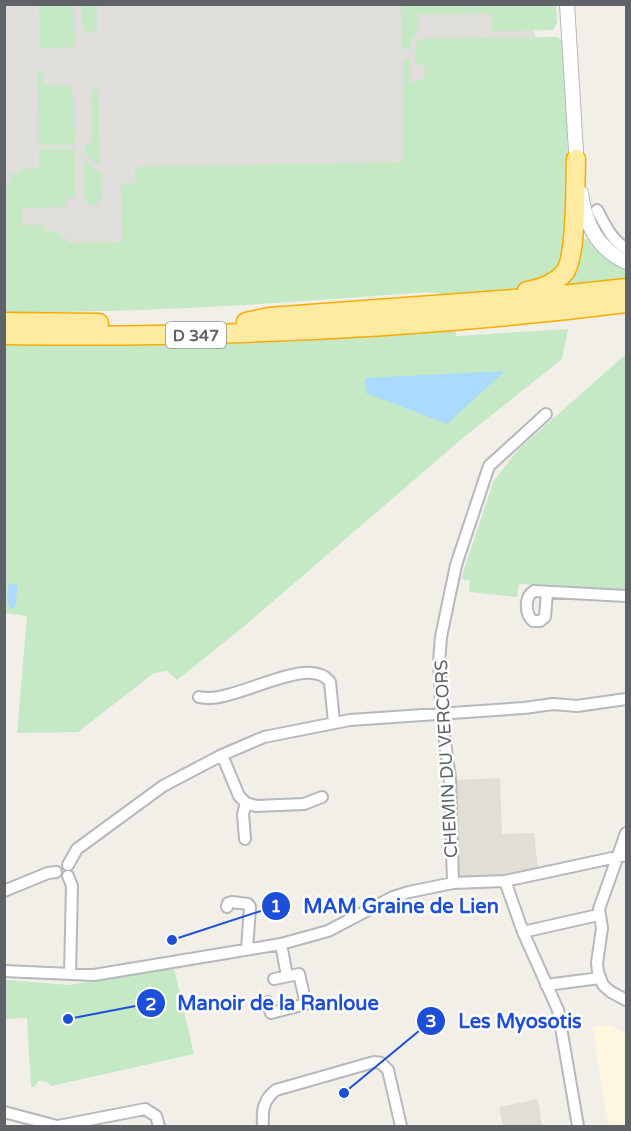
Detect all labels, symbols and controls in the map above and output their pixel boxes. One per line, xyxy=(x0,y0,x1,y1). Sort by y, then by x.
road number: D 347 xyxy=(166,322,226,348)
street label: CHEMIN DU VERCORS xyxy=(430,659,462,859)
callout: MAM Graine de Lien xyxy=(261,887,511,925)
text: 1 xyxy=(270,895,282,917)
text: MAM Graine de Lien xyxy=(303,895,499,919)
callout: Manoir de la Ranloue xyxy=(136,984,391,1022)
text: Manoir de la Ranloue xyxy=(177,992,379,1016)
text: 2 xyxy=(145,993,157,1015)
callout: Les Myosotis xyxy=(416,1002,594,1040)
text: 3 xyxy=(425,1010,437,1032)
text: Les Myosotis xyxy=(458,1010,582,1034)

